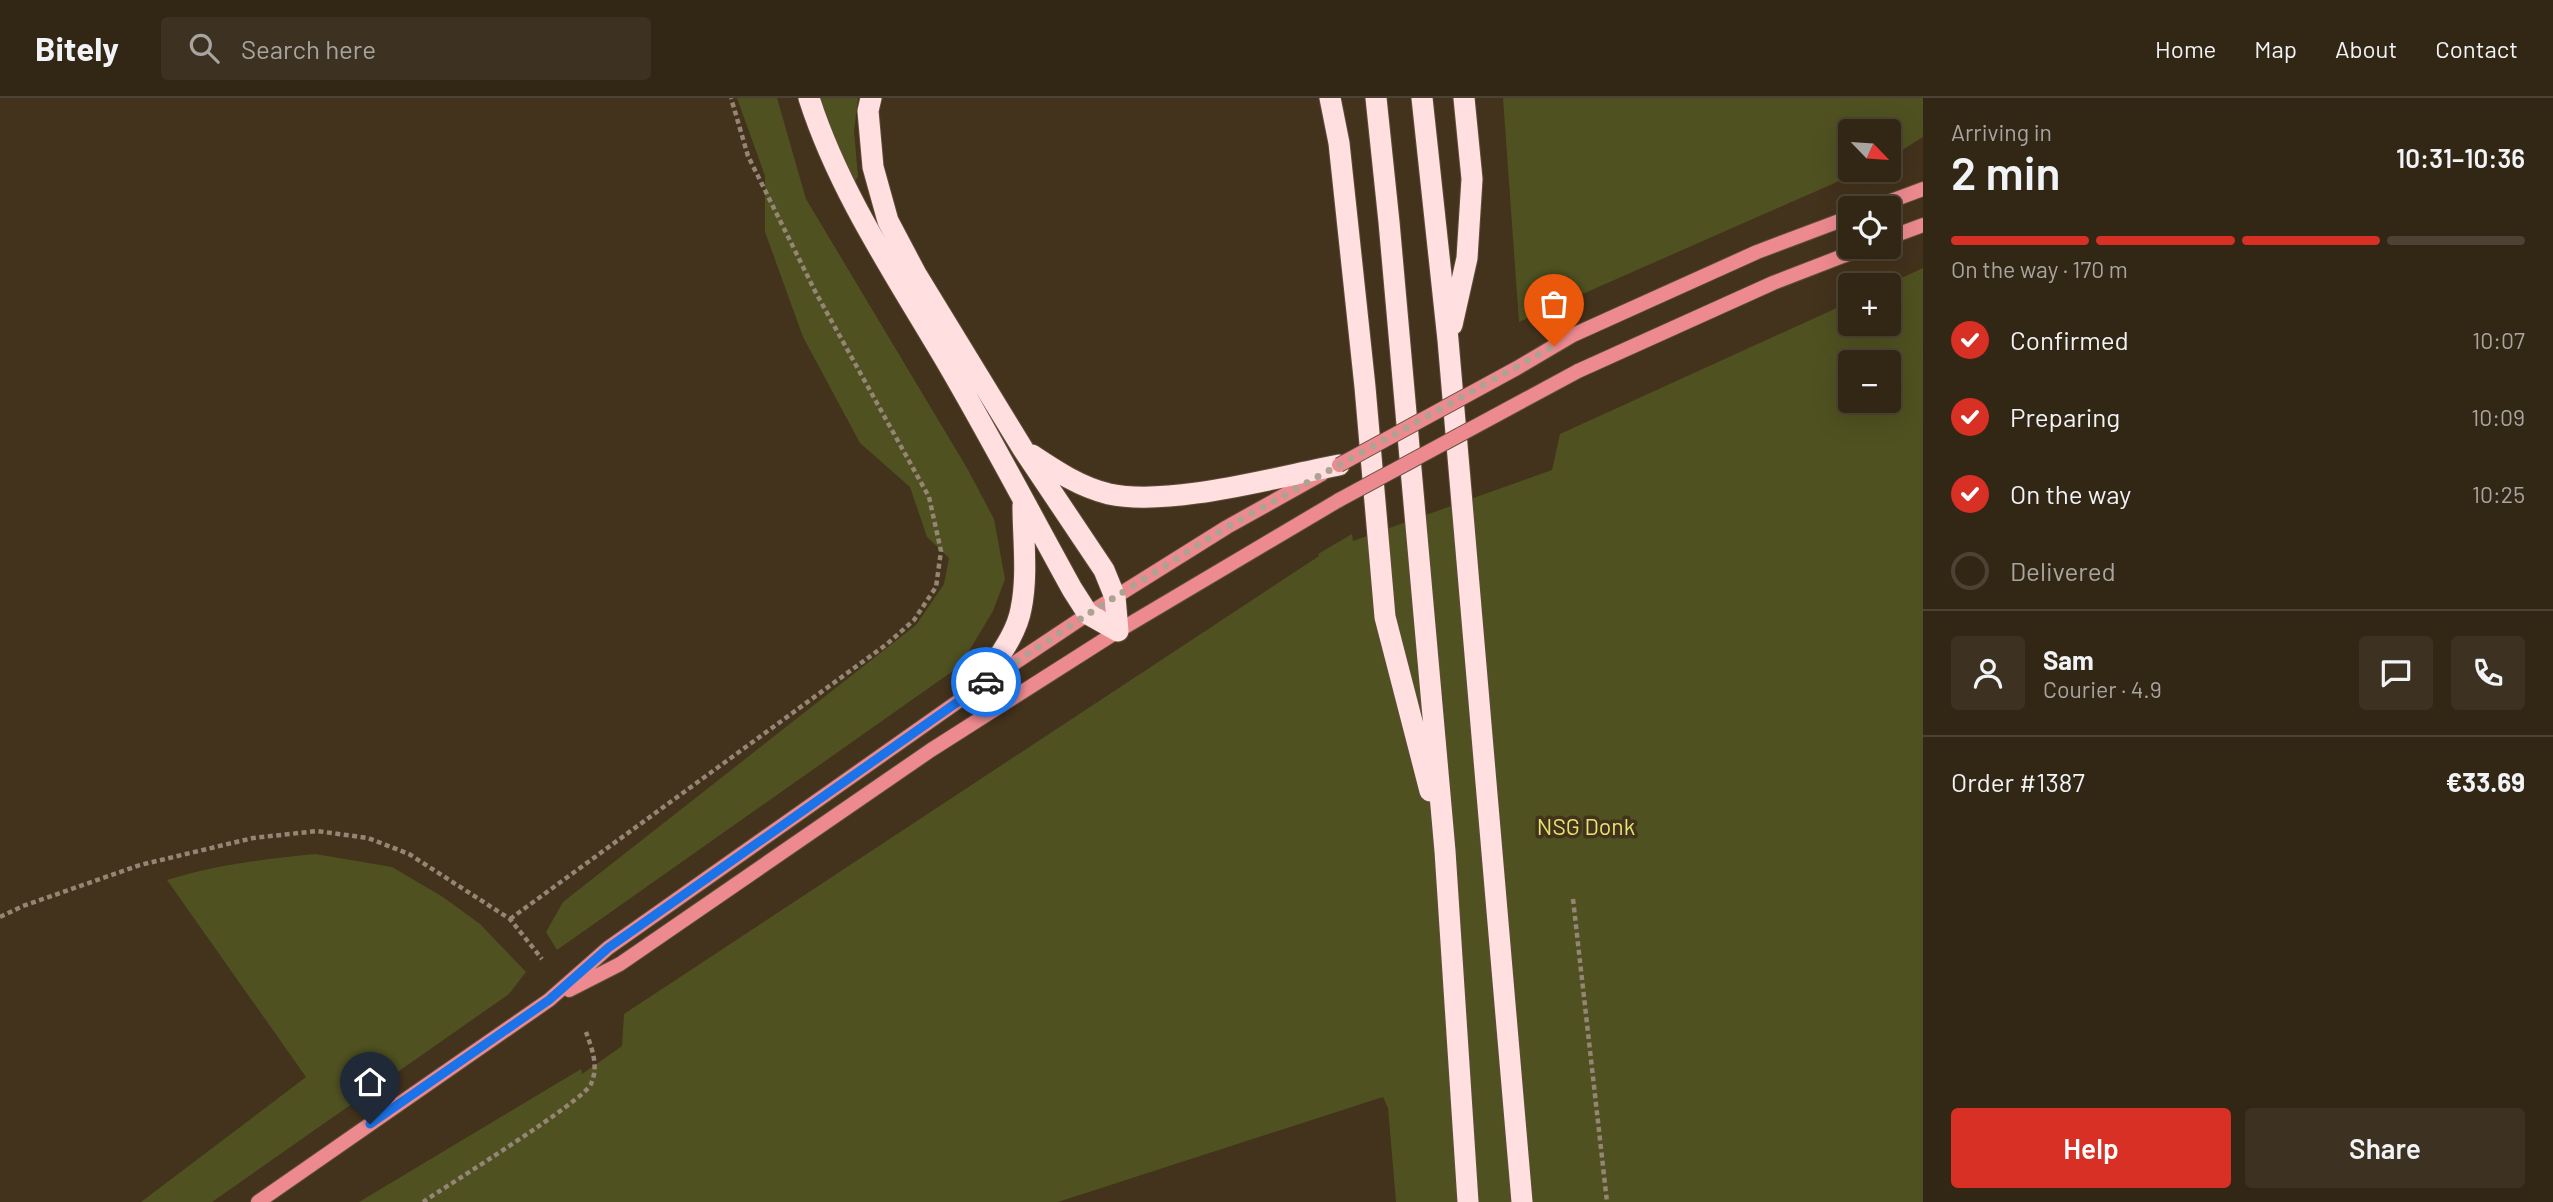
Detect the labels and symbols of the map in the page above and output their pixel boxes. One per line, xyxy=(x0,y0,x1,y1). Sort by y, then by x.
north arrow xyxy=(1838,119,1900,182)
pin xyxy=(1524,274,1584,346)
courier xyxy=(951,647,1021,717)
park label: NSG Donk xyxy=(1537,812,1635,840)
pin xyxy=(340,1052,400,1124)

